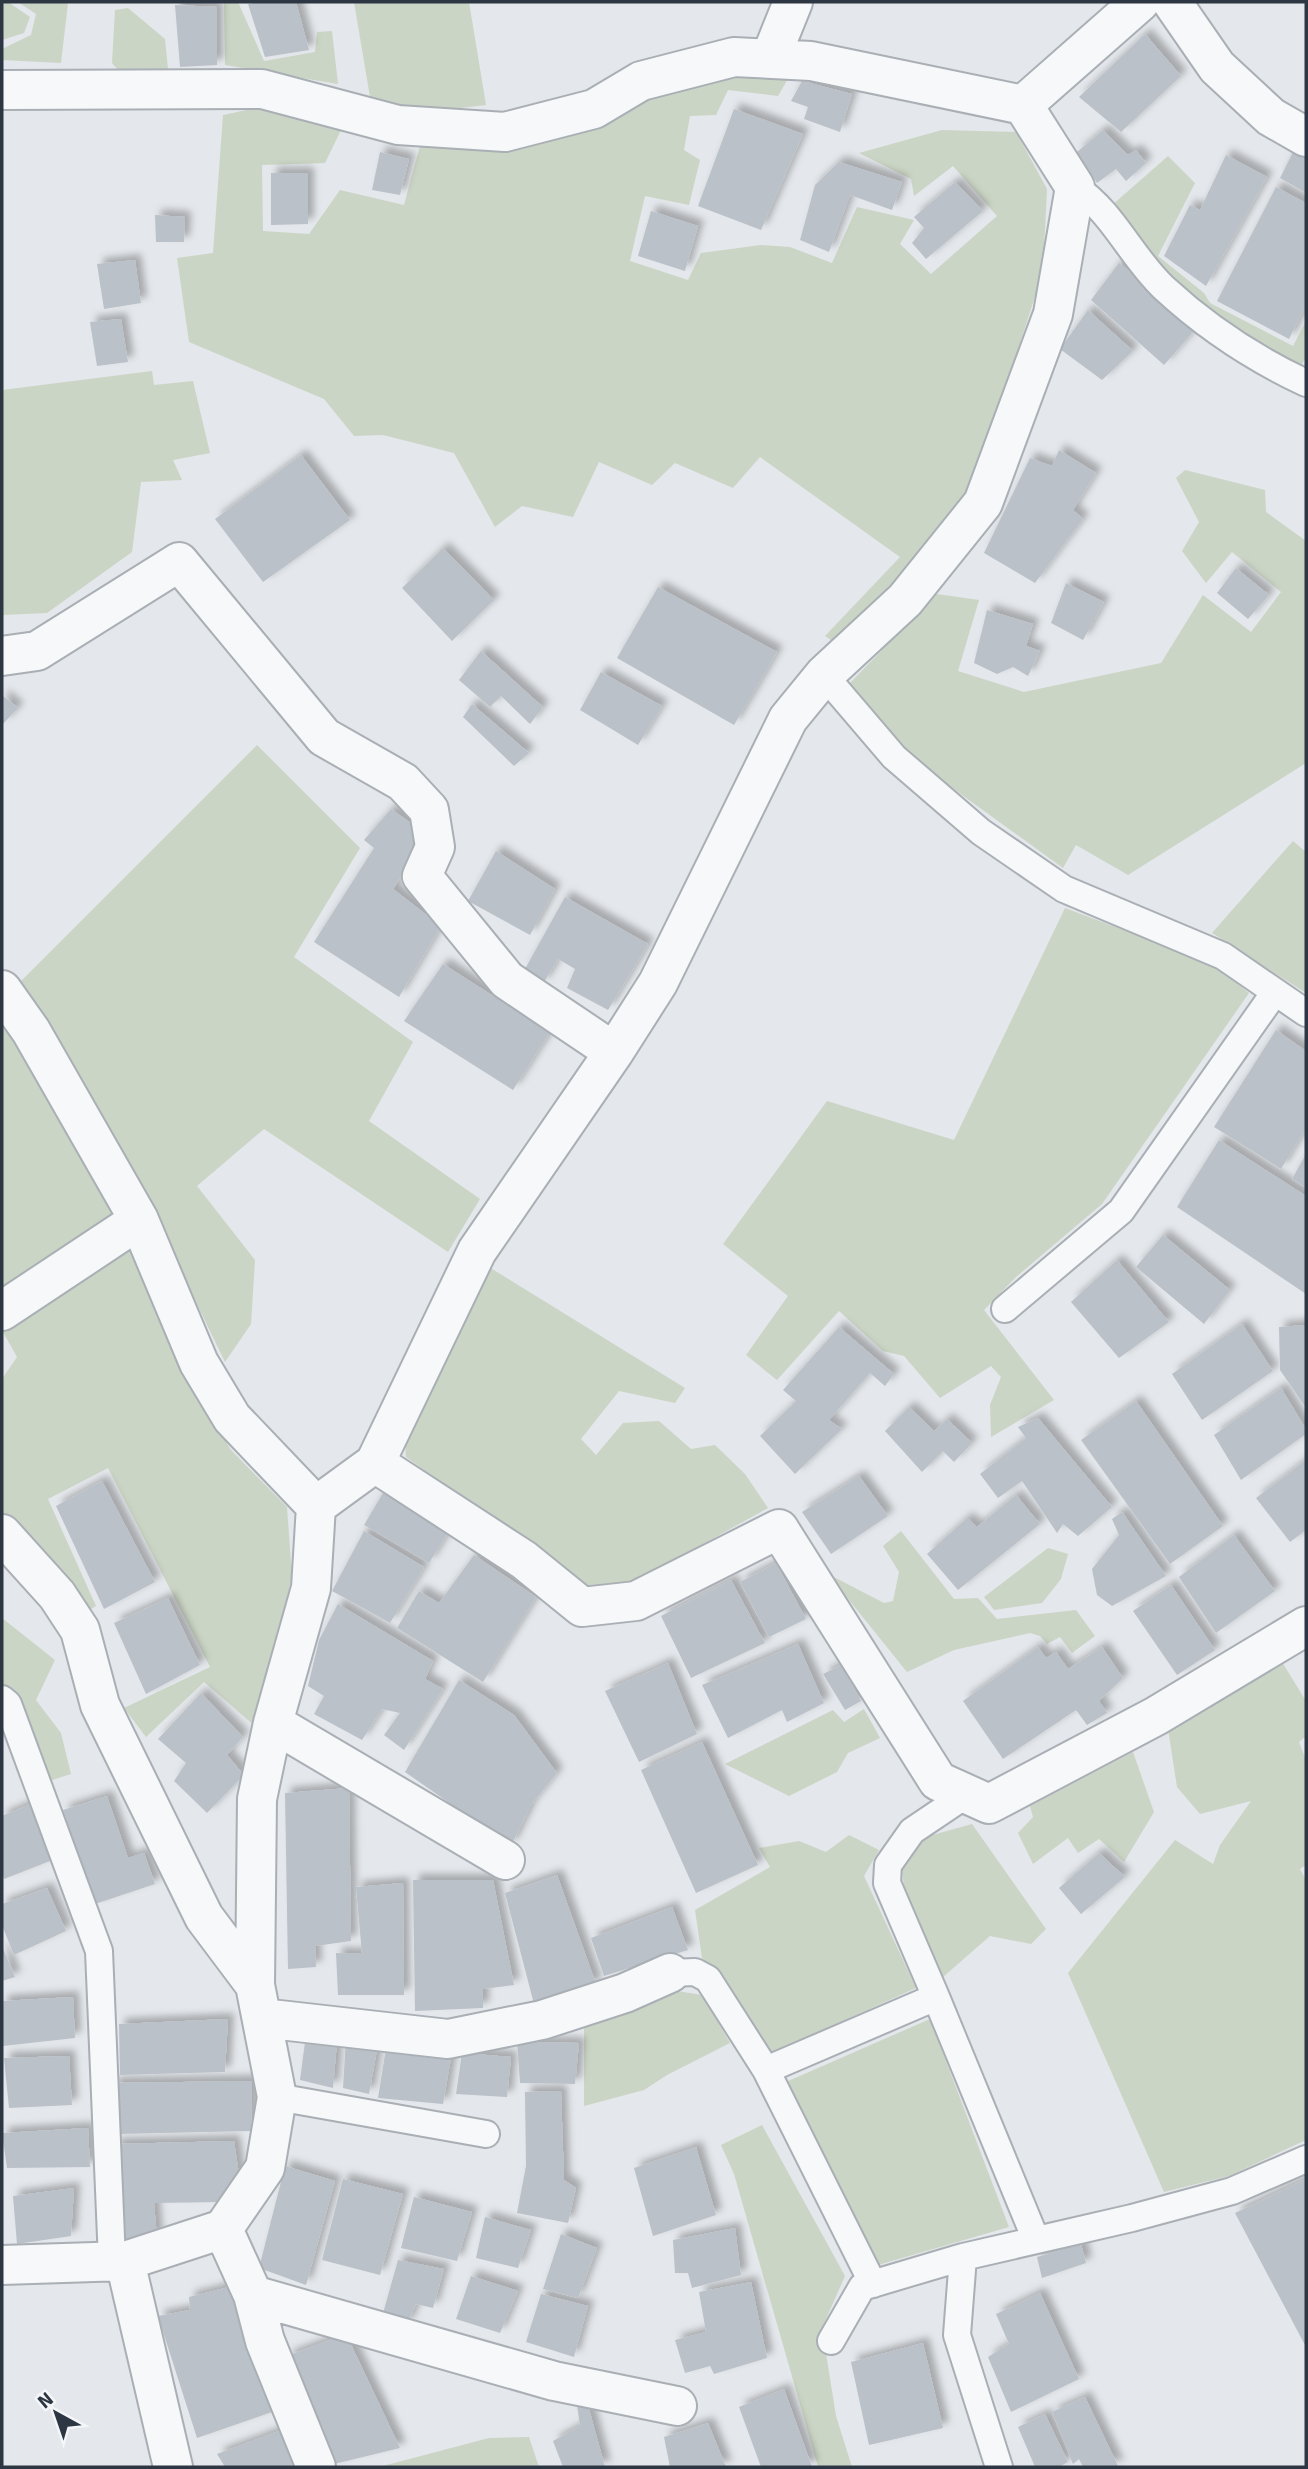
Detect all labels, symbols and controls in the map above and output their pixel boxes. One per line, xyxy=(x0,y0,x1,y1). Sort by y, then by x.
north arrow xyxy=(21,2378,91,2448)
text: N xyxy=(33,2387,58,2414)

